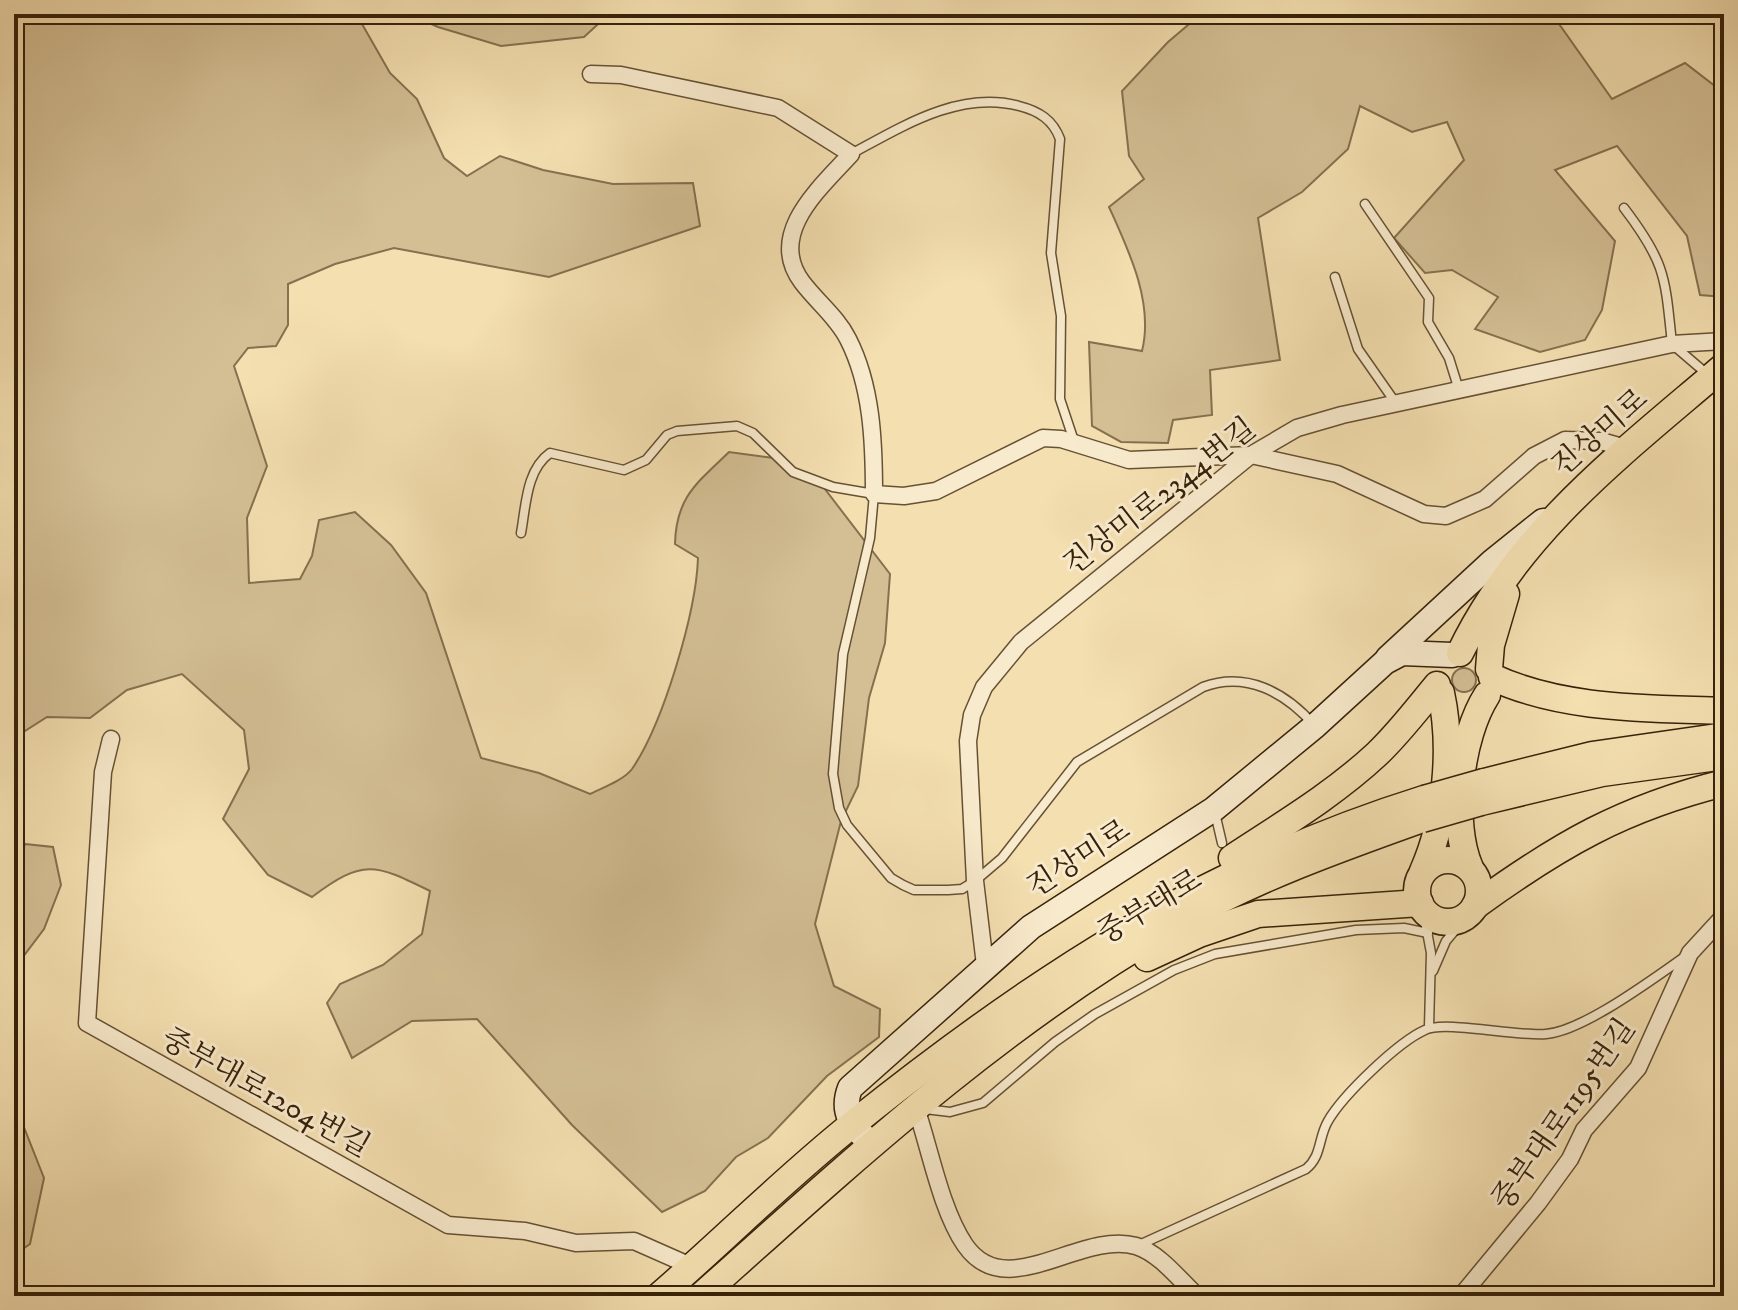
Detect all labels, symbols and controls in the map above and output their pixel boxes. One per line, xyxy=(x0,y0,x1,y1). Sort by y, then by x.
street label: 진상미로 xyxy=(1544,381,1656,485)
street label: 진상미로2344번길 xyxy=(1056,410,1264,584)
street label: 진상미로 xyxy=(1020,812,1138,906)
street label: 중부대로 xyxy=(1091,862,1209,953)
street label: 중부대로1195번길 xyxy=(1484,1012,1644,1218)
street label: 중부대로1204번길 xyxy=(154,1021,376,1166)

